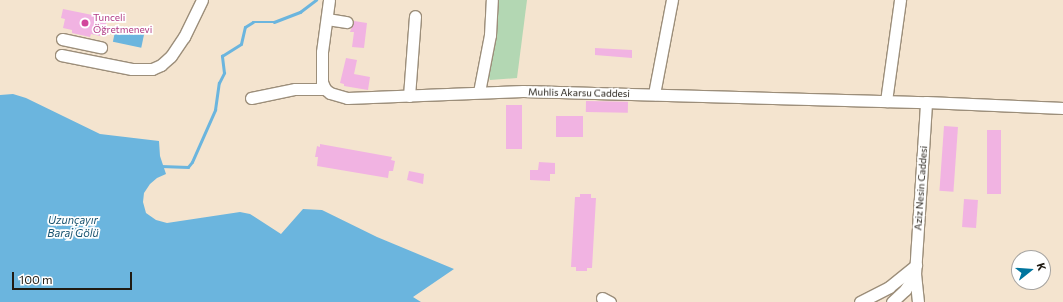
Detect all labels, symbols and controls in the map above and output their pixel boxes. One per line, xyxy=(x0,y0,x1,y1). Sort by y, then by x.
place label: Tunceli Öğretmenevi xyxy=(93,11,152,34)
marker: Tunceli Öğretmenevi xyxy=(80,18,90,28)
street label: Muhlis Akarsu Caddesi xyxy=(528,86,630,100)
street label: Aziz Nesin Caddesi xyxy=(912,145,930,231)
water label: Uzunçayır Baraj Gölü xyxy=(47,214,99,240)
north arrow xyxy=(1011,250,1051,290)
text: K xyxy=(1035,261,1049,272)
scale bar xyxy=(14,264,134,290)
text: 100 m xyxy=(19,272,53,286)

